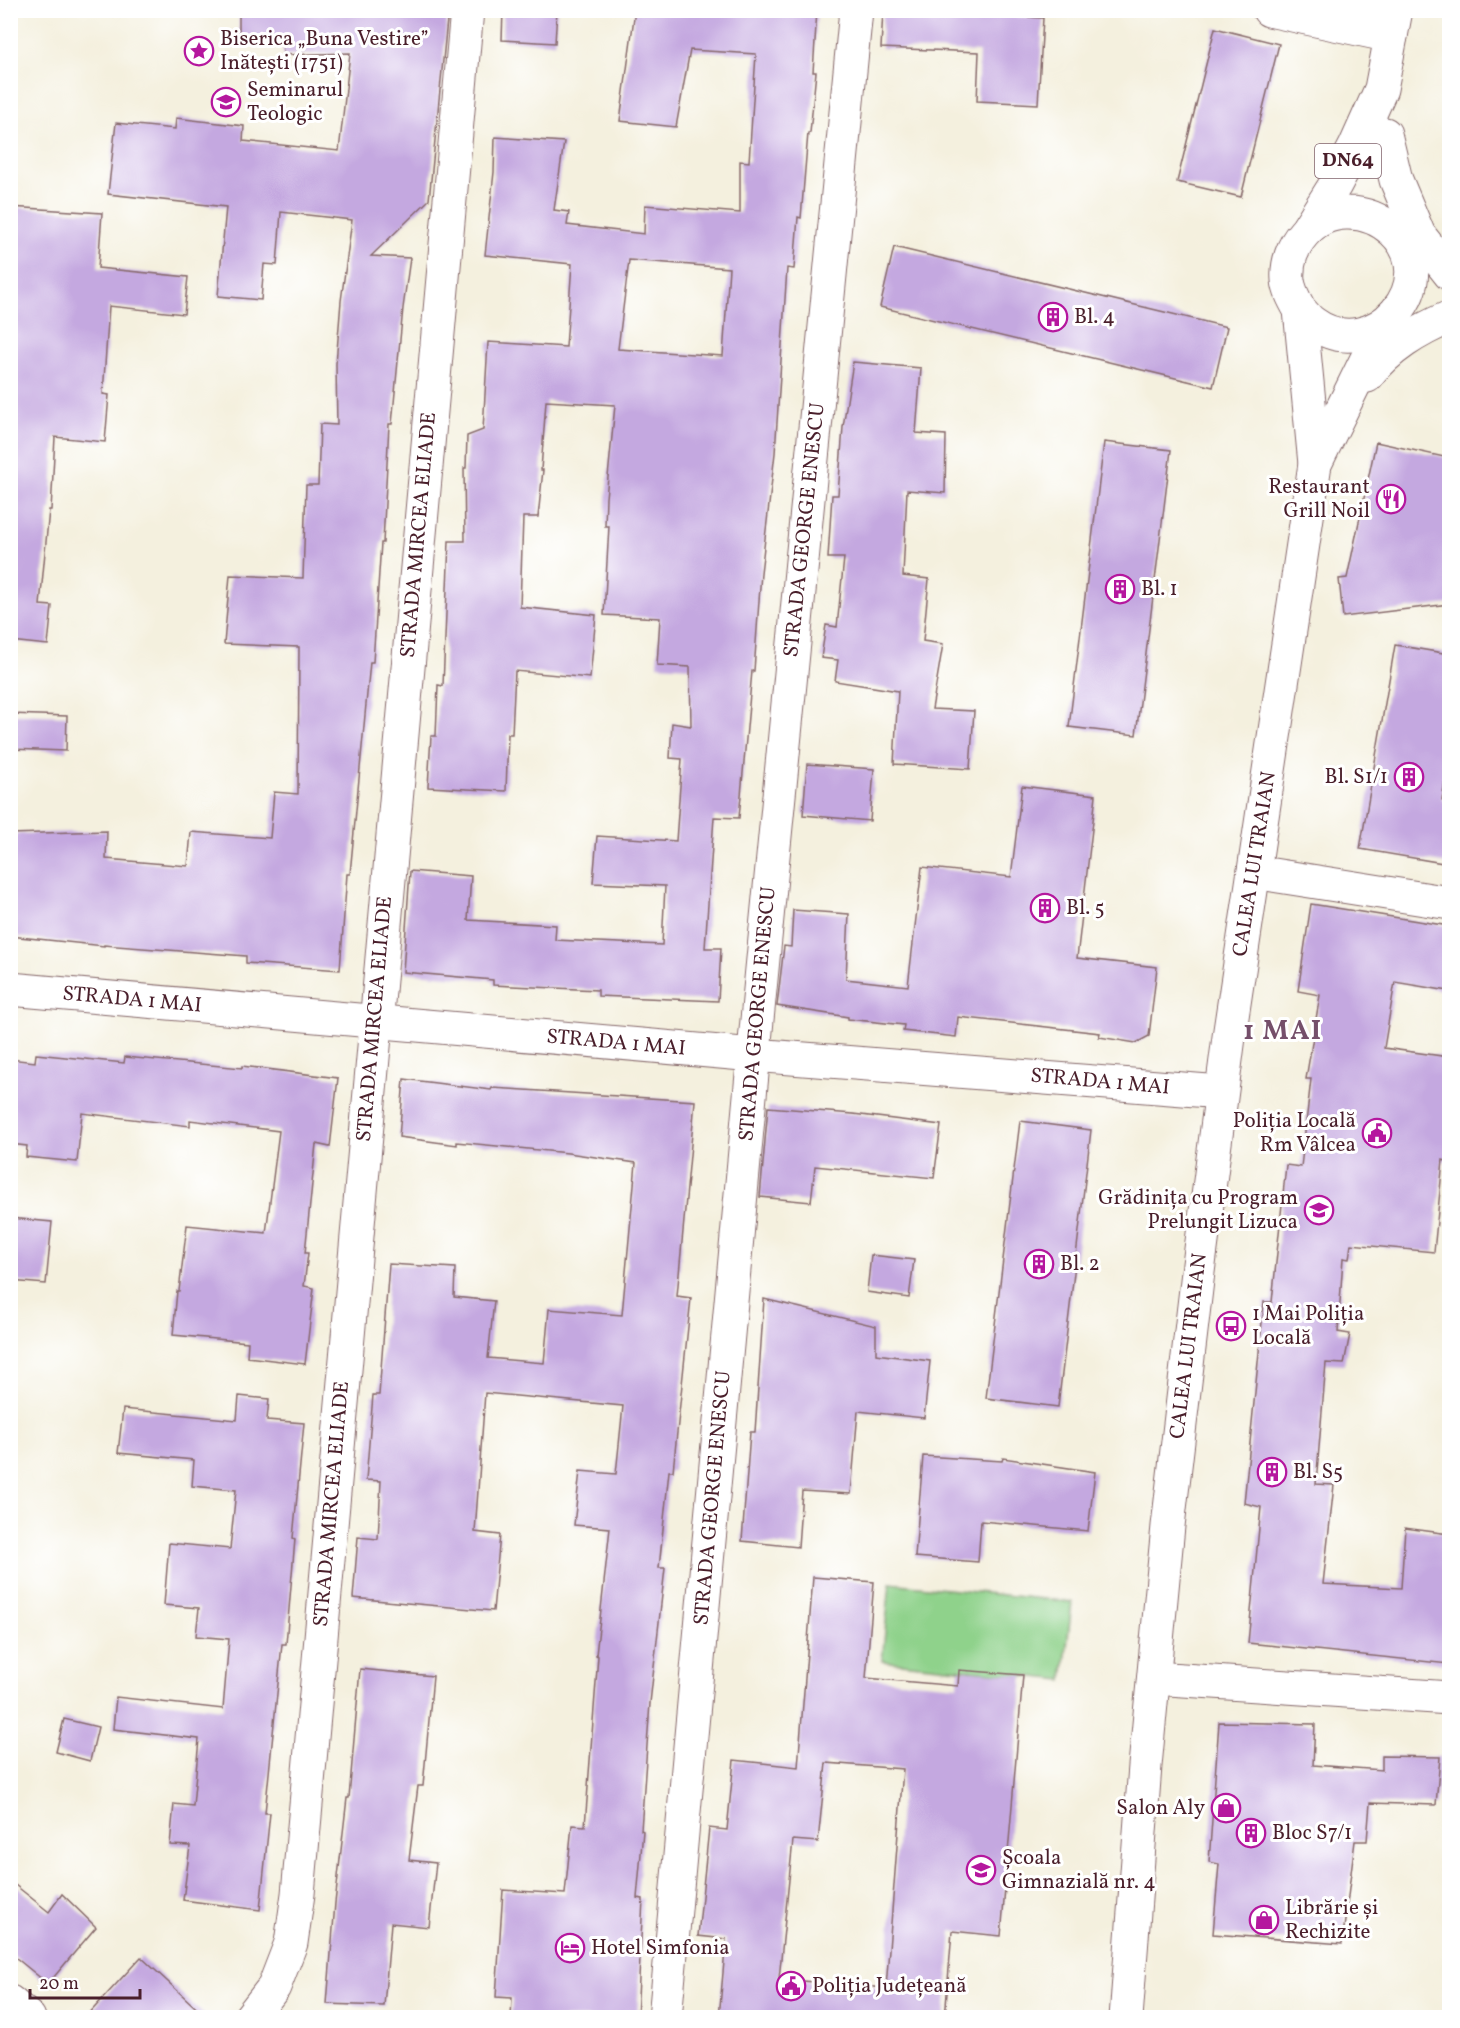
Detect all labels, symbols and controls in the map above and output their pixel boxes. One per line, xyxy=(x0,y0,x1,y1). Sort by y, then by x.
place label: Biserica „Buna Vestire” Inătești (1751) xyxy=(220,25,429,78)
place icon: Biserica „Buna Vestire” Inătești (1751) xyxy=(183,35,215,67)
place label: Seminarul Teologic xyxy=(247,76,343,129)
school or university icon: Seminarul Teologic xyxy=(210,86,242,118)
road number: DN64 xyxy=(1315,144,1381,178)
building icon: Bl. 4 xyxy=(1037,301,1069,333)
place label: Bl. 4 xyxy=(1074,303,1115,332)
street label: STRADA GEORGE ENESCU xyxy=(777,401,833,659)
street label: STRADA MIRCEA ELIADE xyxy=(394,411,444,659)
place label: Restaurant Grill Noil xyxy=(1268,473,1370,526)
restaurant icon: Restaurant Grill Noil xyxy=(1375,483,1407,515)
building icon: Bl. 1 xyxy=(1104,573,1136,605)
place label: Bl. 1 xyxy=(1141,575,1178,604)
building icon: Bl. S1/1 xyxy=(1393,761,1425,793)
place label: Bl. S1/1 xyxy=(1325,763,1388,792)
street label: CALEA LUI TRAIAN xyxy=(1226,769,1284,959)
street label: STRADA GEORGE ENESCU xyxy=(732,885,784,1143)
building icon: Bl. 5 xyxy=(1029,892,1061,924)
place label: Bl. 5 xyxy=(1066,894,1105,923)
street label: STRADA MIRCEA ELIADE xyxy=(350,895,400,1143)
street label: STRADA 1 MAI xyxy=(61,979,203,1021)
district label: 1 MAI xyxy=(1243,1013,1323,1051)
street label: STRADA 1 MAI xyxy=(545,1022,687,1064)
street label: STRADA 1 MAI xyxy=(1029,1061,1171,1103)
place label: Poliția Locală Rm Vâlcea xyxy=(1233,1107,1356,1160)
public building icon: Poliția Locală Rm Vâlcea xyxy=(1361,1117,1393,1149)
place label: Grădinița cu Program Prelungit Lizuca xyxy=(1098,1184,1298,1237)
school or university icon: Grădinița cu Program Prelungit Lizuca xyxy=(1303,1194,1335,1226)
building icon: Bl. 2 xyxy=(1023,1248,1055,1280)
place label: Bl. 2 xyxy=(1060,1250,1100,1279)
street label: CALEA LUI TRAIAN xyxy=(1163,1251,1215,1441)
place label: 1 Mai Poliția Locală xyxy=(1252,1300,1364,1353)
bus stop icon: 1 Mai Poliția Locală xyxy=(1215,1310,1247,1342)
street label: STRADA GEORGE ENESCU xyxy=(687,1369,739,1627)
street label: STRADA MIRCEA ELIADE xyxy=(307,1380,357,1628)
building icon: Bl. S5 xyxy=(1256,1456,1288,1488)
place label: Bl. S5 xyxy=(1293,1458,1343,1487)
shop icon: Salon Aly xyxy=(1210,1792,1242,1824)
place label: Salon Aly xyxy=(1116,1794,1206,1823)
building icon: Bloc S7/1 xyxy=(1235,1817,1267,1849)
place label: Bloc S7/1 xyxy=(1272,1819,1352,1848)
place label: Școala Gimnazială nr. 4 xyxy=(1002,1844,1156,1897)
school or university icon: Școala Gimnazială nr. 4 xyxy=(965,1854,997,1886)
place label: Librărie și Rechizite xyxy=(1285,1894,1378,1947)
shop icon: Librărie și Rechizite xyxy=(1248,1904,1280,1936)
hotel icon: Hotel Simfonia xyxy=(554,1932,586,1964)
place label: Hotel Simfonia xyxy=(591,1934,730,1963)
scale bar xyxy=(30,1962,140,2000)
public building icon: Poliția Județeană xyxy=(775,1970,807,2002)
text: 20 m xyxy=(39,1972,79,1997)
place label: Poliția Județeană xyxy=(812,1972,967,2001)

